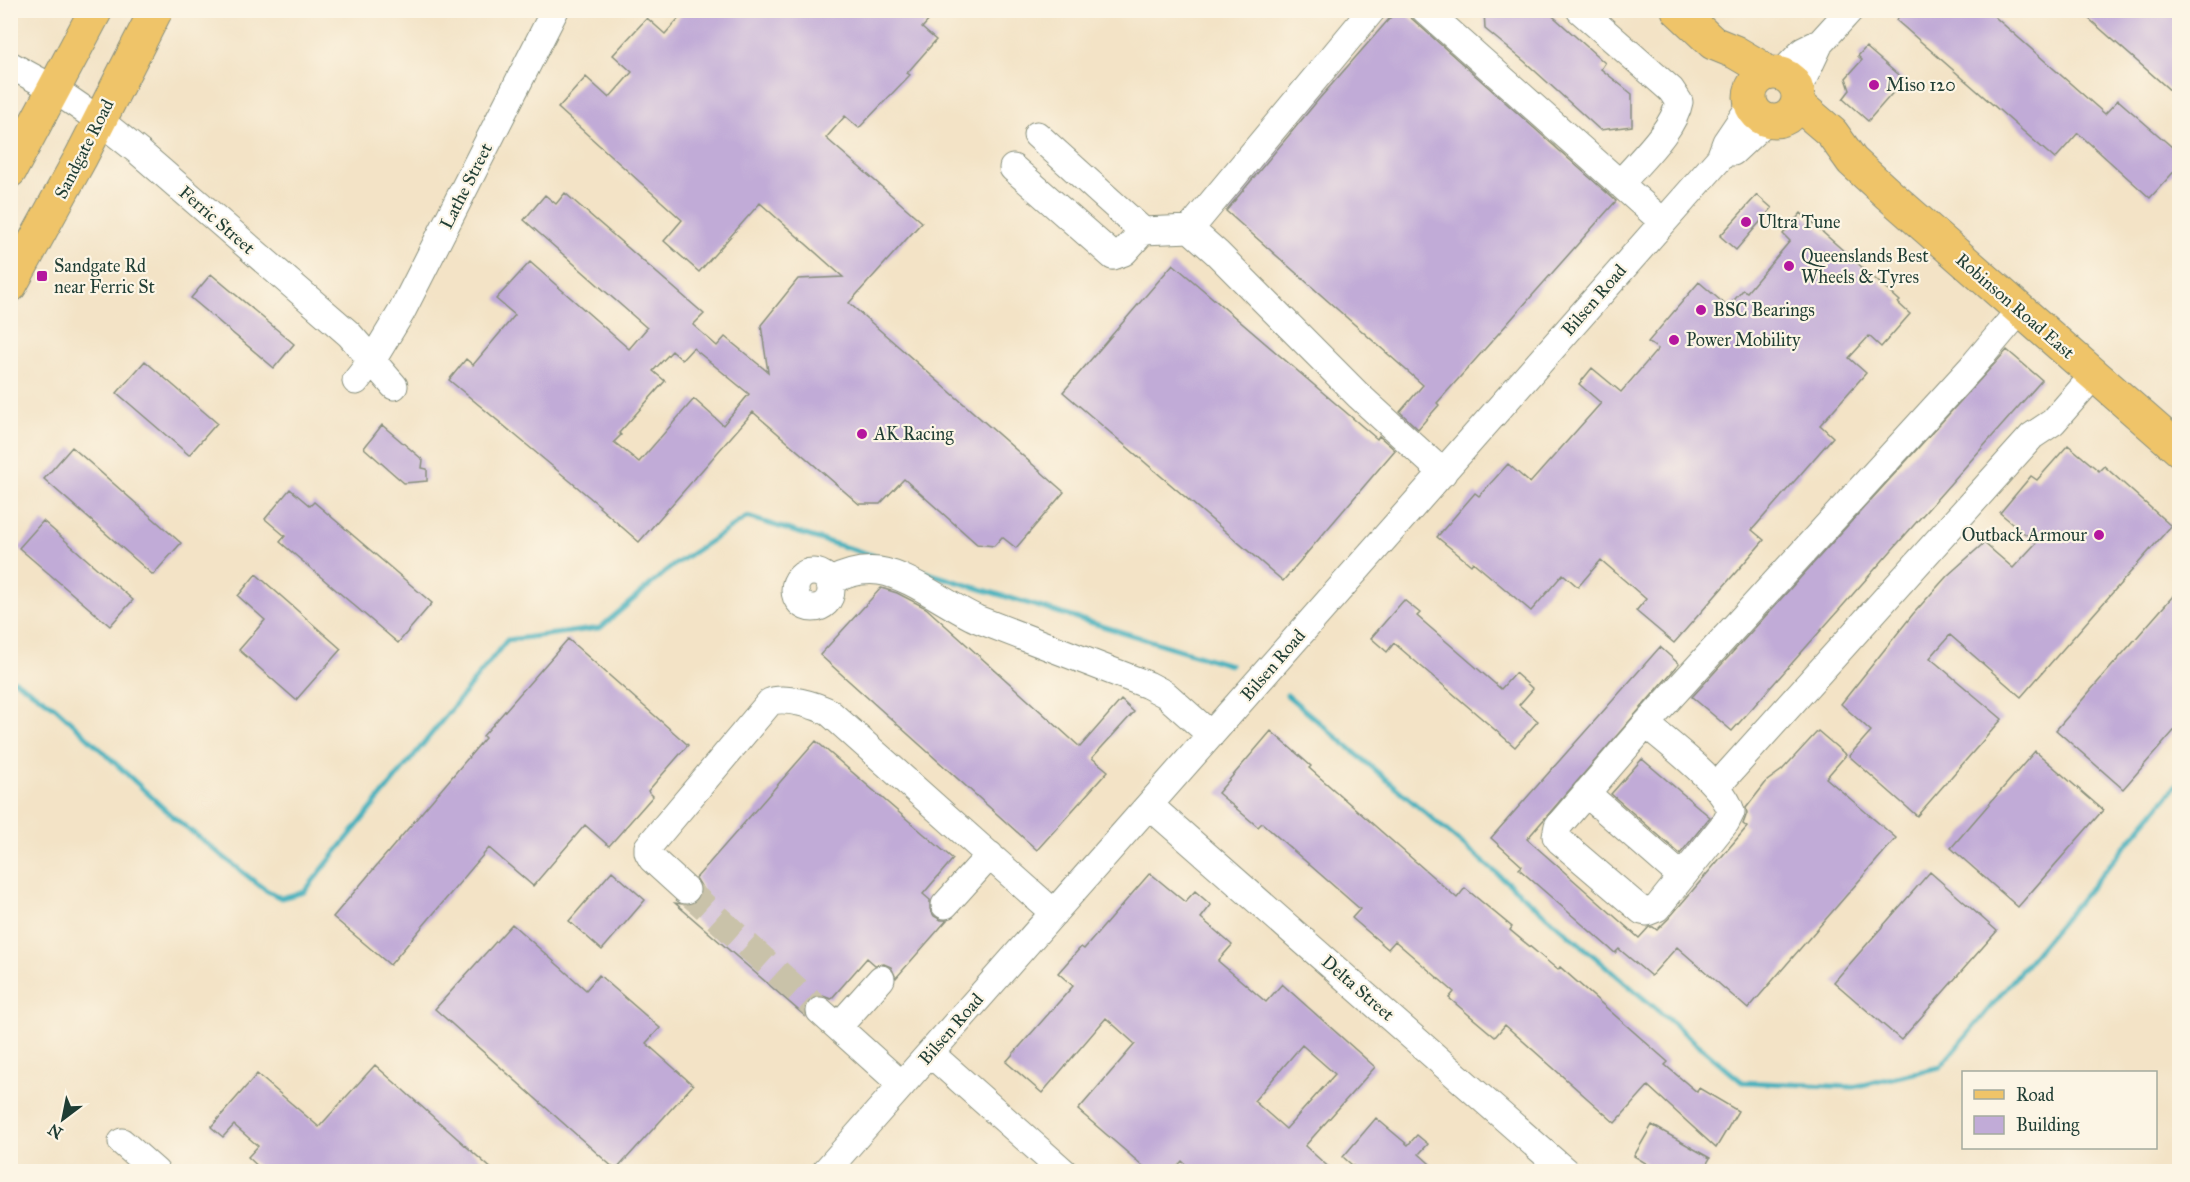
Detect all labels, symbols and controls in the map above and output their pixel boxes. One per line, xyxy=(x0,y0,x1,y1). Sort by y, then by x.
place label: Miso 120 xyxy=(1886,74,1956,96)
marker: Miso 120 xyxy=(1867,78,1881,92)
street label: Sandgate Road xyxy=(49,96,119,203)
street label: Lathe Street xyxy=(435,139,497,233)
street label: Ferric Street xyxy=(175,181,260,259)
place label: Ultra Tune xyxy=(1758,211,1841,233)
marker: Ultra Tune xyxy=(1739,215,1753,229)
place label: Queenslands Best Wheels & Tyres xyxy=(1801,245,1929,288)
street label: Robinson Road East xyxy=(1951,248,2079,364)
place label: Sandgate Rd near Ferric St xyxy=(54,255,156,298)
marker: Queenslands Best Wheels & Tyres xyxy=(1782,259,1796,273)
street label: Bilsen Road xyxy=(1557,260,1631,340)
marker: Sandgate Rd near Ferric St xyxy=(35,269,49,283)
place label: BSC Bearings xyxy=(1713,299,1815,322)
marker: BSC Bearings xyxy=(1694,303,1708,317)
place label: Power Mobility xyxy=(1686,329,1801,351)
marker: Power Mobility xyxy=(1667,333,1681,347)
place label: AK Racing xyxy=(873,423,954,446)
marker: AK Racing xyxy=(855,427,869,441)
place label: Outback Armour xyxy=(1962,524,2087,546)
marker: Outback Armour xyxy=(2092,528,2106,542)
street label: Bilsen Road xyxy=(1236,625,1310,705)
street label: Delta Street xyxy=(1317,950,1399,1026)
street label: Bilsen Road xyxy=(914,989,988,1069)
legend xyxy=(1962,1071,2157,1149)
text: Road xyxy=(2016,1084,2054,1106)
north arrow xyxy=(33,1089,93,1149)
text: Building xyxy=(2016,1114,2080,1137)
text: N xyxy=(44,1119,66,1143)

